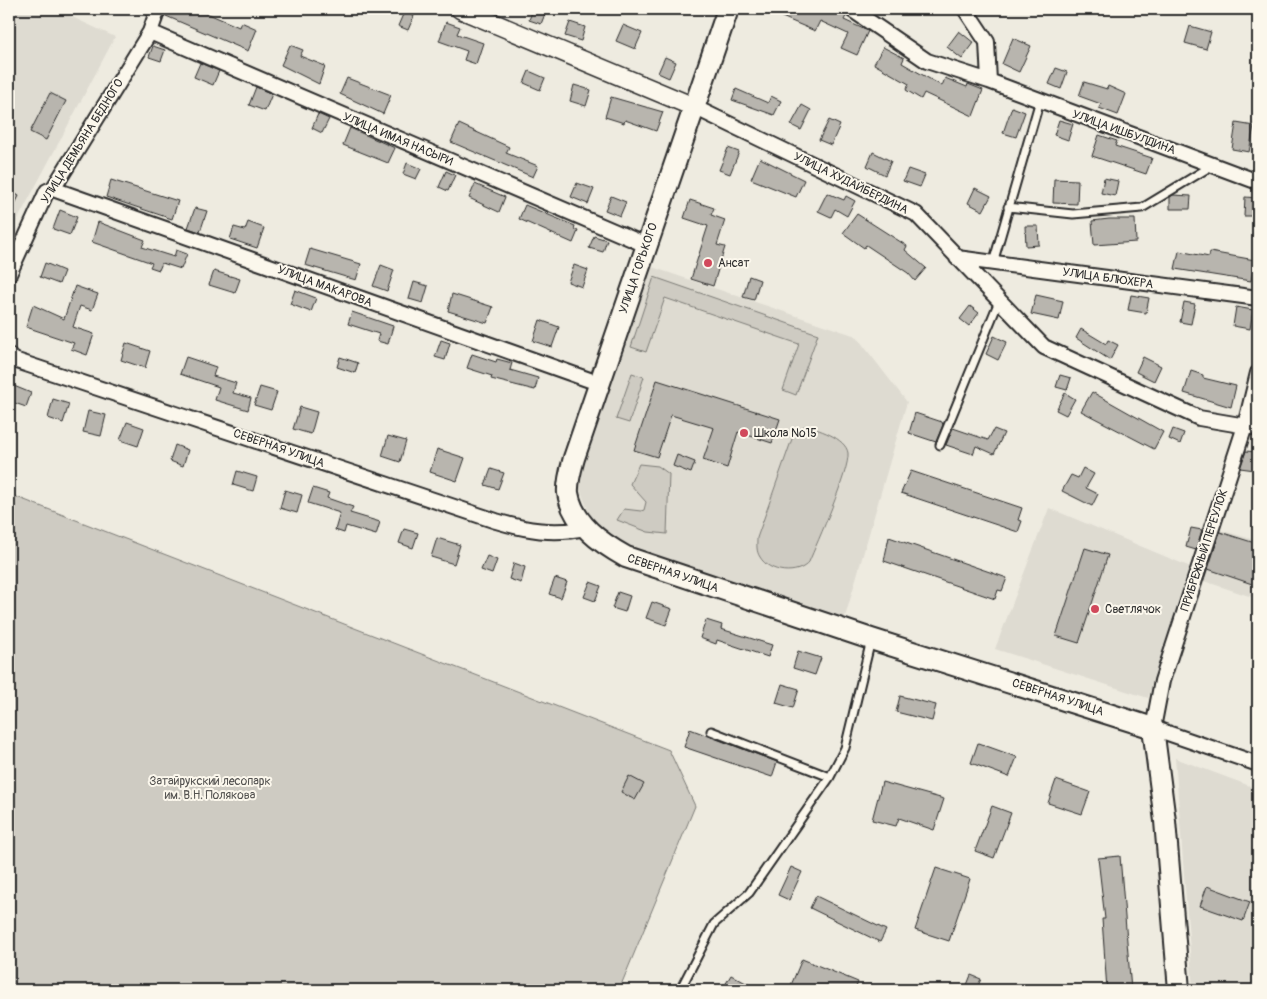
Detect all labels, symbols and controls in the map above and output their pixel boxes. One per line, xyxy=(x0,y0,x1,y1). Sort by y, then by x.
street label: УЛИЦА ДЕМЬЯНА БЕДНОГО xyxy=(38,76,127,206)
street label: УЛИЦА ИШБУЛДИНА xyxy=(1070,107,1178,158)
street label: УЛИЦА ИМАЯ НАСЫРИ xyxy=(340,109,455,169)
street label: УЛИЦА ХУДАЙБЕРДИНА xyxy=(791,149,911,218)
street label: УЛИЦА ГОРЬКОГО xyxy=(616,220,661,315)
place label: Ансат xyxy=(718,256,749,271)
marker: Ансат xyxy=(702,257,714,269)
street label: УЛИЦА МАКАРОВА xyxy=(275,262,374,311)
street label: УЛИЦА БЛЮХЕРА xyxy=(1061,265,1155,292)
street label: СЕВЕРНАЯ УЛИЦА xyxy=(231,426,327,471)
place label: Школа №15 xyxy=(754,426,817,441)
marker: Школа №15 xyxy=(738,427,750,439)
street label: ПРИБРЕЖНЫЙ ПЕРЕУЛОК xyxy=(1178,487,1231,613)
street label: СЕВЕРНАЯ УЛИЦА xyxy=(625,551,721,596)
place label: Светлячок xyxy=(1105,602,1161,617)
marker: Светлячок xyxy=(1089,603,1101,615)
street label: СЕВЕРНАЯ УЛИЦА xyxy=(1010,676,1106,719)
park label: Затайрукский лесопарк им. В.Н. Полякова xyxy=(149,774,271,803)

